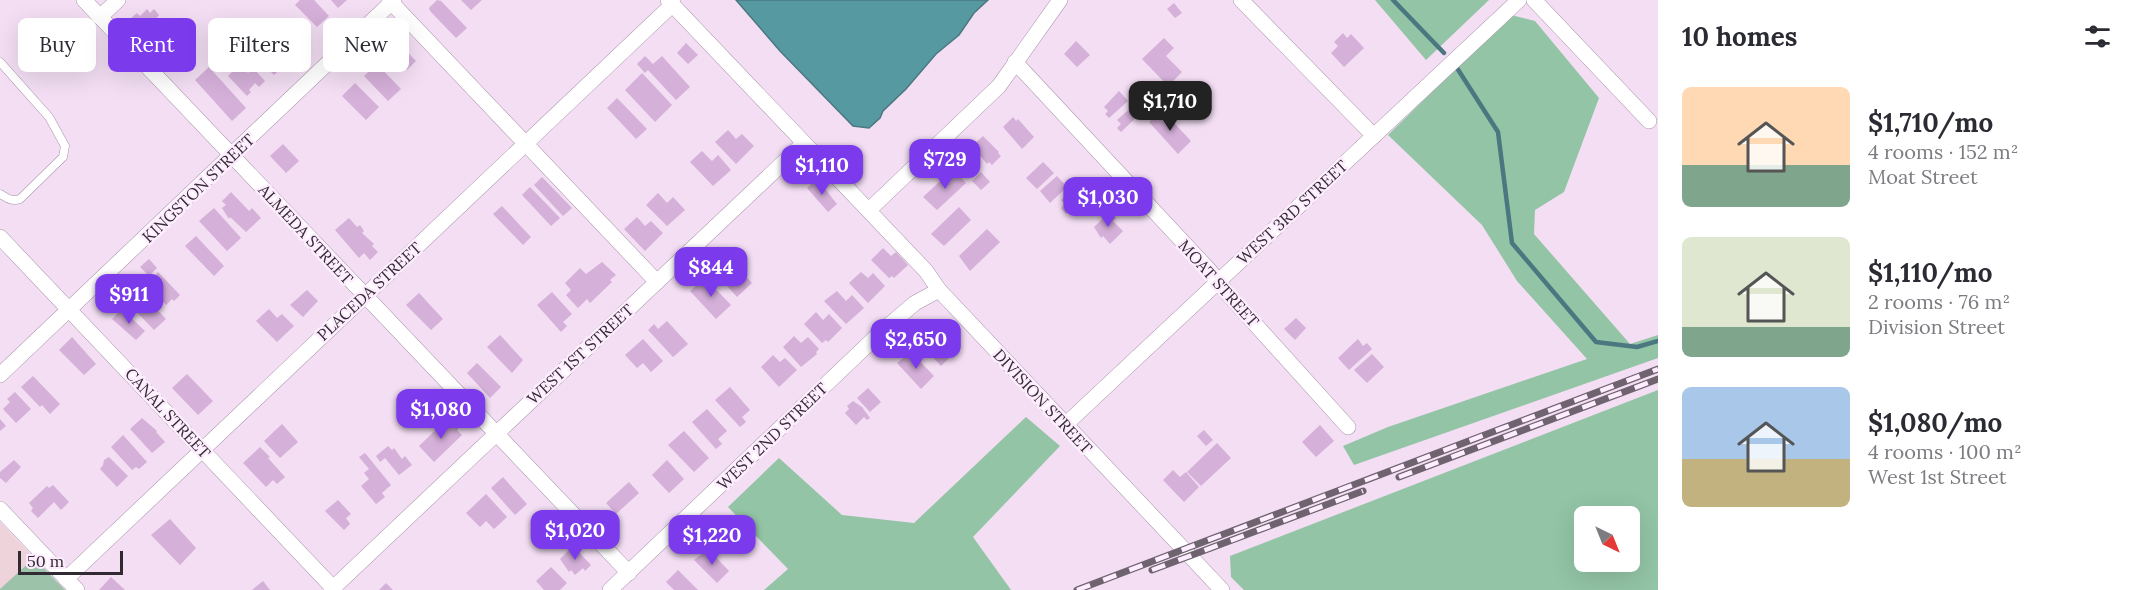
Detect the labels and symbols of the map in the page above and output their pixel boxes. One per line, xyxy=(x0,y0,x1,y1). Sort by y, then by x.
pin: $1,710 xyxy=(1121,81,1219,132)
street label: KINGSTON STREET xyxy=(138,129,258,247)
pin: $729 xyxy=(909,139,981,190)
pin: $1,110 xyxy=(773,145,871,196)
street label: WEST 3RD STREET xyxy=(1233,156,1351,268)
pin: $1,030 xyxy=(1059,177,1157,228)
street label: ALMEDA STREET xyxy=(254,179,357,288)
street label: MOAT STREET xyxy=(1175,235,1263,331)
street label: PLACEDA STREET xyxy=(313,237,425,345)
pin: $844 xyxy=(675,247,747,298)
pin: $911 xyxy=(93,274,165,325)
street label: WEST 1ST STREET xyxy=(523,300,637,408)
pin: $2,650 xyxy=(867,319,965,370)
street label: DIVISION STREET xyxy=(989,345,1097,457)
street label: CANAL STREET xyxy=(121,364,215,462)
street label: WEST 2ND STREET xyxy=(713,378,831,494)
pin: $1,080 xyxy=(392,389,490,440)
north arrow xyxy=(1574,506,1640,572)
pin: $1,020 xyxy=(526,510,624,561)
pin: $1,220 xyxy=(663,515,761,566)
scale bar xyxy=(18,548,123,576)

